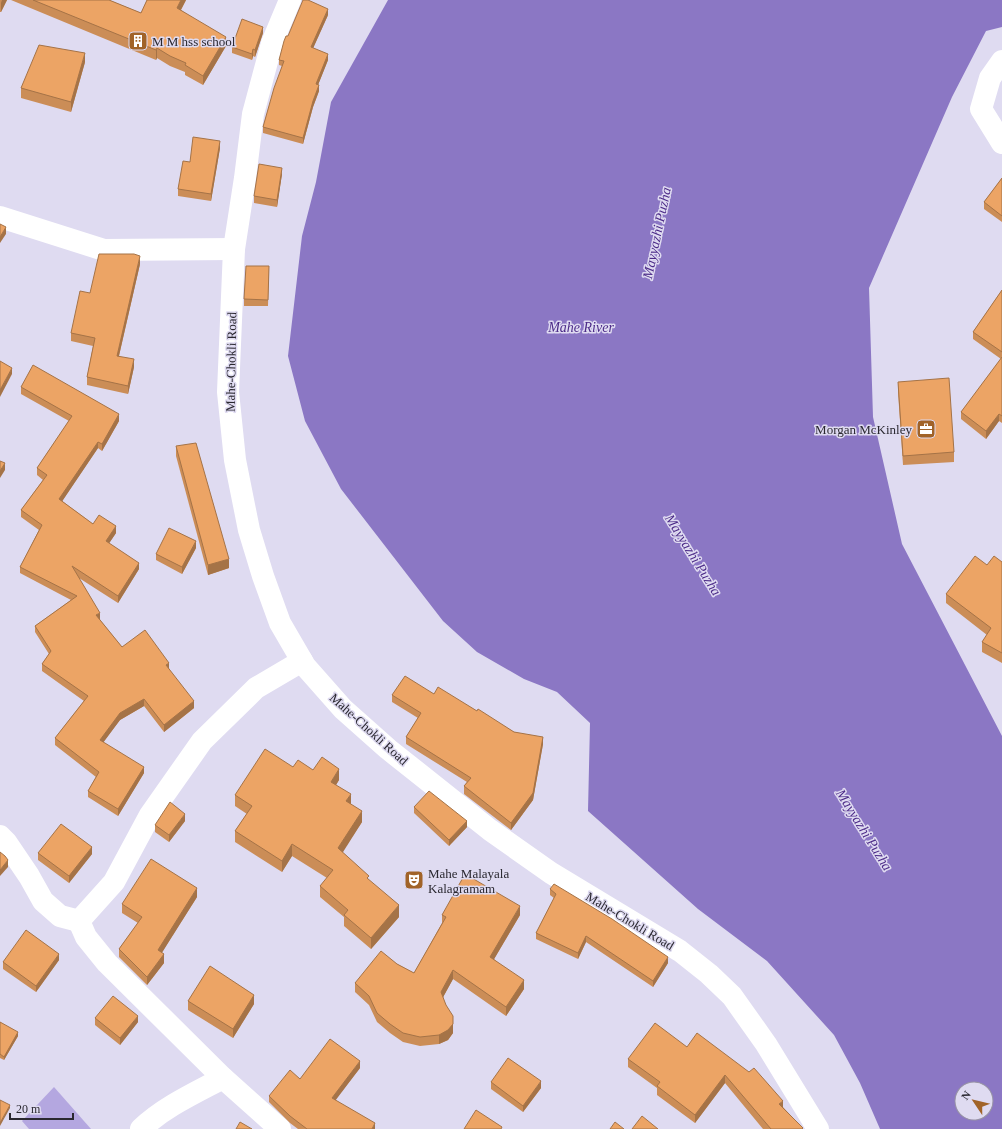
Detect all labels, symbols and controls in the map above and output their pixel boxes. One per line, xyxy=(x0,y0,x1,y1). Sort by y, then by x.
building icon: M M hss school xyxy=(127,30,149,52)
place label: M M hss school xyxy=(152,34,236,49)
water label: Mayyazhi Puzha xyxy=(640,186,674,281)
street label: Mahe-Chokli Road xyxy=(223,311,239,412)
water label: Mahe River xyxy=(547,320,614,335)
office icon: Morgan McKinley xyxy=(915,418,937,440)
place label: Morgan McKinley xyxy=(815,422,912,437)
water label: Mayyazhi Puzha xyxy=(661,511,724,598)
street label: Mahe-Chokli Road xyxy=(327,690,412,768)
water label: Mayyazhi Puzha xyxy=(832,786,895,873)
place label: Mahe Malayala Kalagramam xyxy=(428,866,509,896)
theatre icon: Mahe Malayala Kalagramam xyxy=(403,869,425,891)
street label: Mahe-Chokli Road xyxy=(583,889,677,953)
north arrow xyxy=(954,1081,994,1121)
text: N xyxy=(959,1089,973,1102)
scale bar xyxy=(10,1095,73,1121)
text: 20 m xyxy=(16,1102,41,1116)

